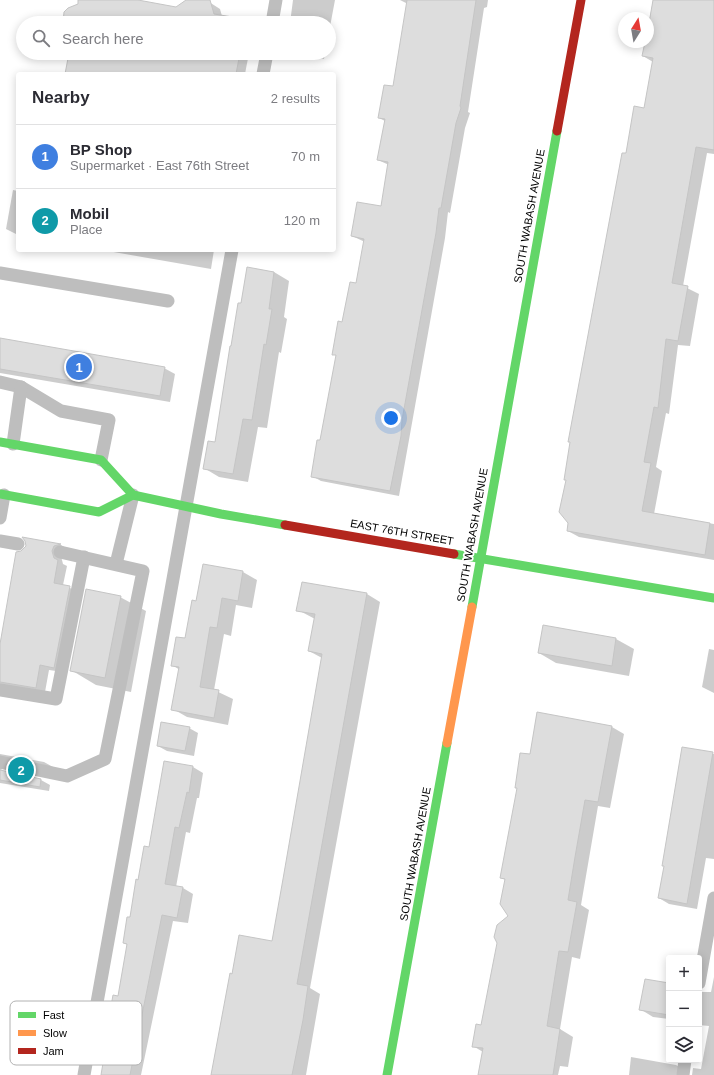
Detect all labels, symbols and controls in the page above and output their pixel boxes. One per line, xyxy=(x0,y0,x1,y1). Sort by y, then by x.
north arrow xyxy=(618,12,654,48)
search box xyxy=(16,16,336,60)
icon: search xyxy=(30,27,52,49)
text: Search here xyxy=(62,30,144,47)
text: Nearby xyxy=(32,88,90,107)
text: 2 results xyxy=(271,91,320,106)
text: BP Shop xyxy=(70,141,132,158)
street label: SOUTH WABASH AVENUE xyxy=(511,148,547,284)
text: 1 xyxy=(41,149,49,164)
text: 70 m xyxy=(291,149,320,164)
text: Supermarket · East 76th Street xyxy=(70,158,249,173)
text: Mobil xyxy=(70,205,109,222)
text: 2 xyxy=(41,213,49,228)
text: 120 m xyxy=(284,213,320,228)
text: Place xyxy=(70,222,103,237)
pin: 1 xyxy=(66,352,92,382)
your location xyxy=(381,408,401,428)
street label: SOUTH WABASH AVENUE xyxy=(454,467,490,603)
street label: EAST 76TH STREET xyxy=(349,517,455,547)
pin: 2 xyxy=(8,755,34,785)
street label: SOUTH WABASH AVENUE xyxy=(397,786,433,922)
map controls xyxy=(666,955,702,1063)
button: + xyxy=(666,955,702,991)
button: − xyxy=(666,991,702,1027)
legend xyxy=(10,1001,142,1065)
text: Fast xyxy=(43,1009,64,1021)
text: Slow xyxy=(43,1027,67,1039)
button: layers xyxy=(666,1027,702,1063)
text: Jam xyxy=(43,1045,64,1057)

